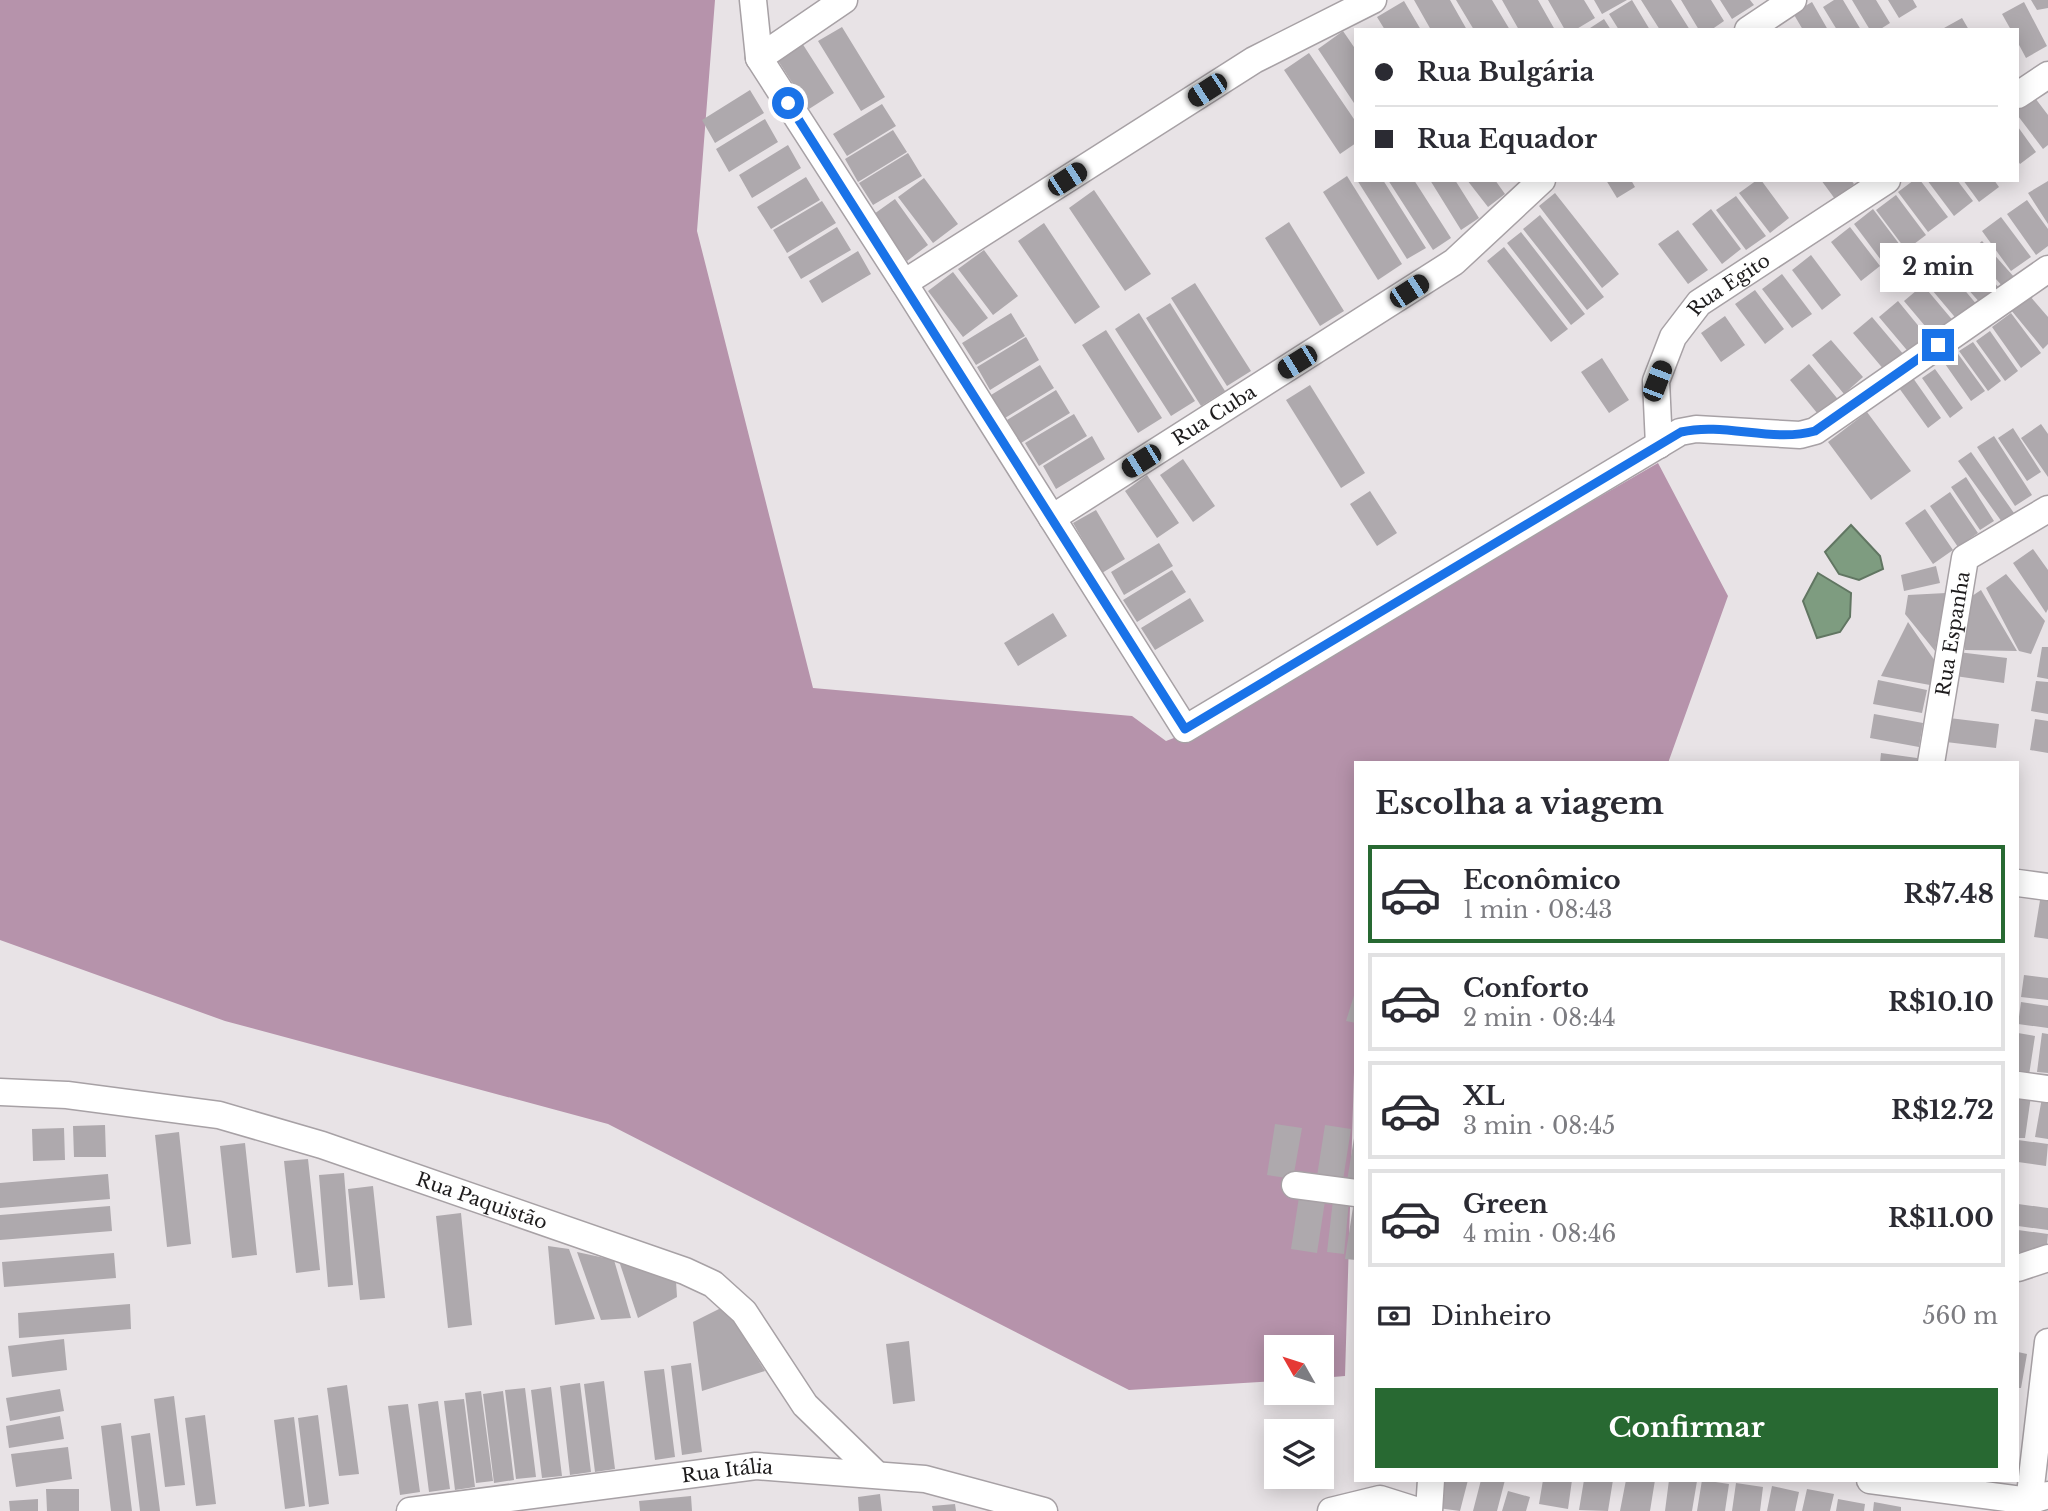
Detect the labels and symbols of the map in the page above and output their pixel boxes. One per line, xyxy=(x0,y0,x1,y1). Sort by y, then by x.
car xyxy=(1184,70,1231,110)
route start xyxy=(772,87,804,119)
car xyxy=(1044,159,1091,199)
callout: 2 min xyxy=(1880,244,1996,292)
street label: Rua Egito xyxy=(1683,249,1774,320)
car xyxy=(1386,271,1433,311)
route end xyxy=(1922,329,1954,361)
car xyxy=(1274,342,1321,382)
car xyxy=(1640,358,1675,404)
street label: Rua Cuba xyxy=(1168,380,1261,450)
car xyxy=(1118,441,1165,481)
street label: Rua Espanha xyxy=(1931,569,1975,698)
street label: Rua Paquistão xyxy=(413,1168,550,1234)
north arrow xyxy=(1264,1335,1334,1405)
street label: Rua Itália xyxy=(680,1455,774,1488)

